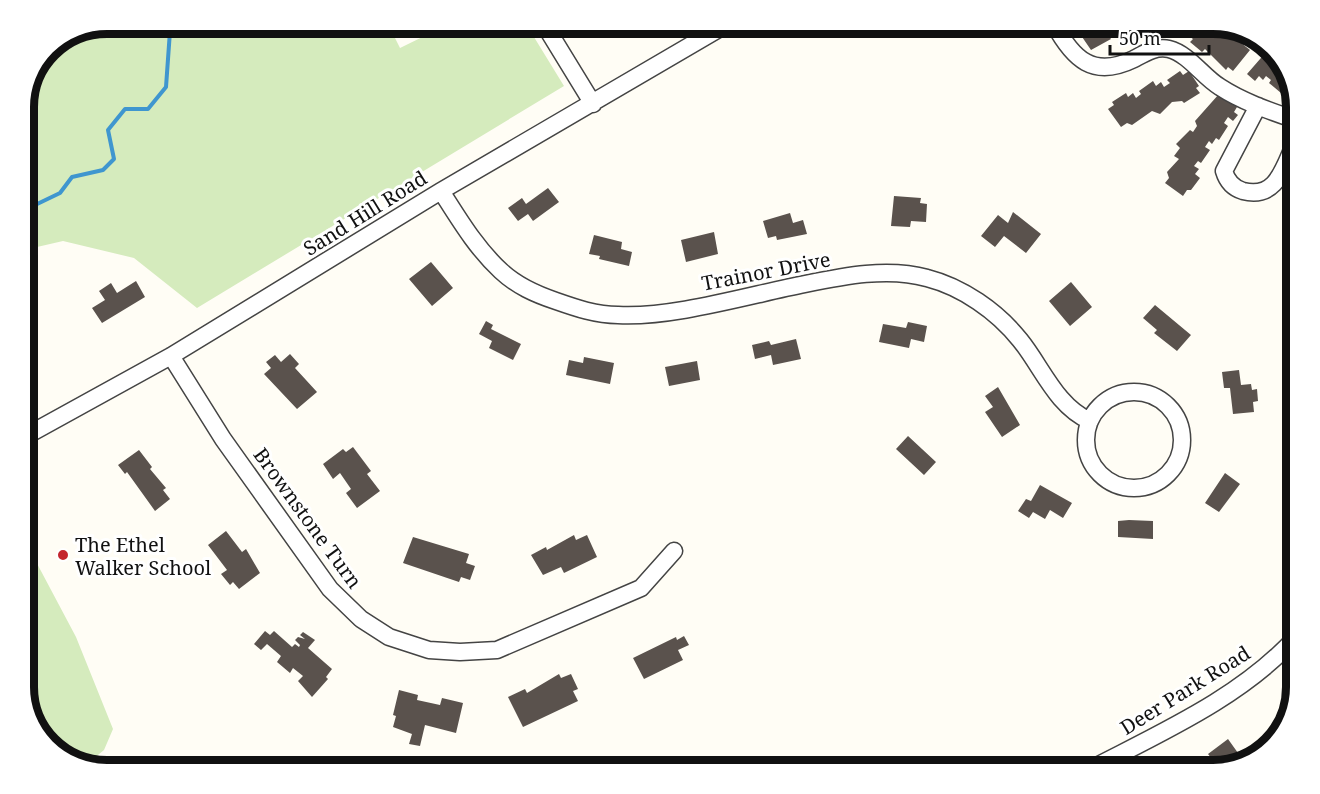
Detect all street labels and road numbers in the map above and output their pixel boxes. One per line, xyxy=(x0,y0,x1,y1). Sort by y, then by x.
street label: Sand Hill Road xyxy=(298,164,432,262)
street label: Trainor Drive xyxy=(699,245,833,297)
street label: Brownstone Turn xyxy=(248,442,368,594)
street label: Deer Park Road xyxy=(1115,639,1255,741)

